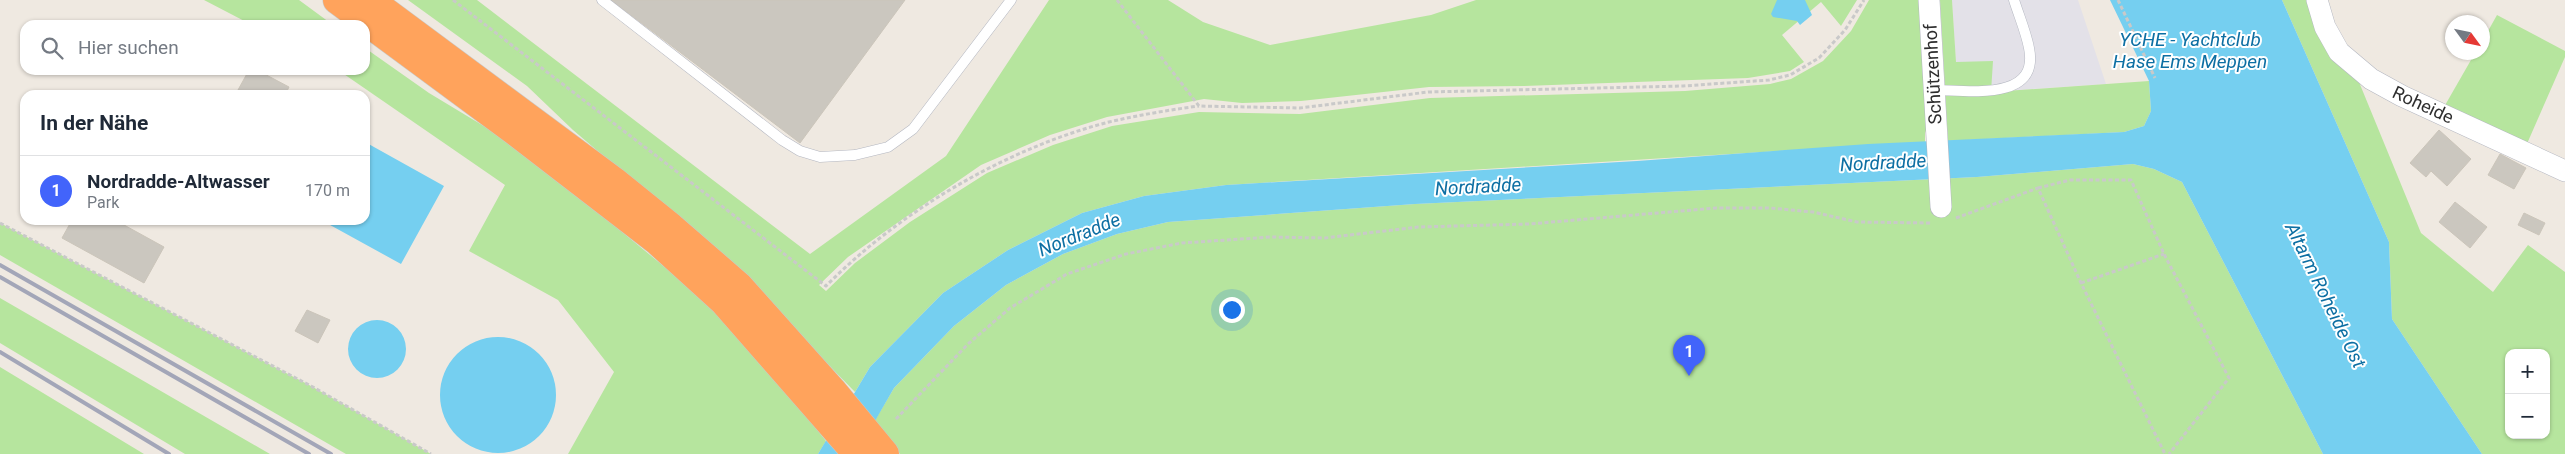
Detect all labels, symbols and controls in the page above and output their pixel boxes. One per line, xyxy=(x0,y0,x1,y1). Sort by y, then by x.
north arrow xyxy=(2445,15,2490,60)
search box xyxy=(20,20,370,75)
street label: Schützenhof xyxy=(1919,23,1946,125)
water label: YCHE - Yachtclub Hase Ems Meppen xyxy=(2113,28,2267,73)
icon: search xyxy=(38,34,66,62)
text: Hier suchen xyxy=(78,36,179,59)
street label: Roheide xyxy=(2389,81,2457,128)
text: In der Nähe xyxy=(40,111,148,135)
water label: Nordradde xyxy=(1839,149,1927,176)
text: Nordradde-Altwasser xyxy=(87,170,270,193)
water label: Nordradde xyxy=(1434,173,1522,200)
text: 1 xyxy=(51,181,61,200)
text: 170 m xyxy=(305,181,350,200)
text: Park xyxy=(87,193,119,212)
water label: Nordradde xyxy=(1035,208,1124,261)
water label: Altarm Roheide Ost xyxy=(2280,218,2371,373)
your location xyxy=(1219,297,1245,323)
pin: 1 xyxy=(1673,335,1705,376)
map controls xyxy=(2505,349,2550,439)
button: + xyxy=(2505,349,2550,394)
button: − xyxy=(2505,394,2550,439)

